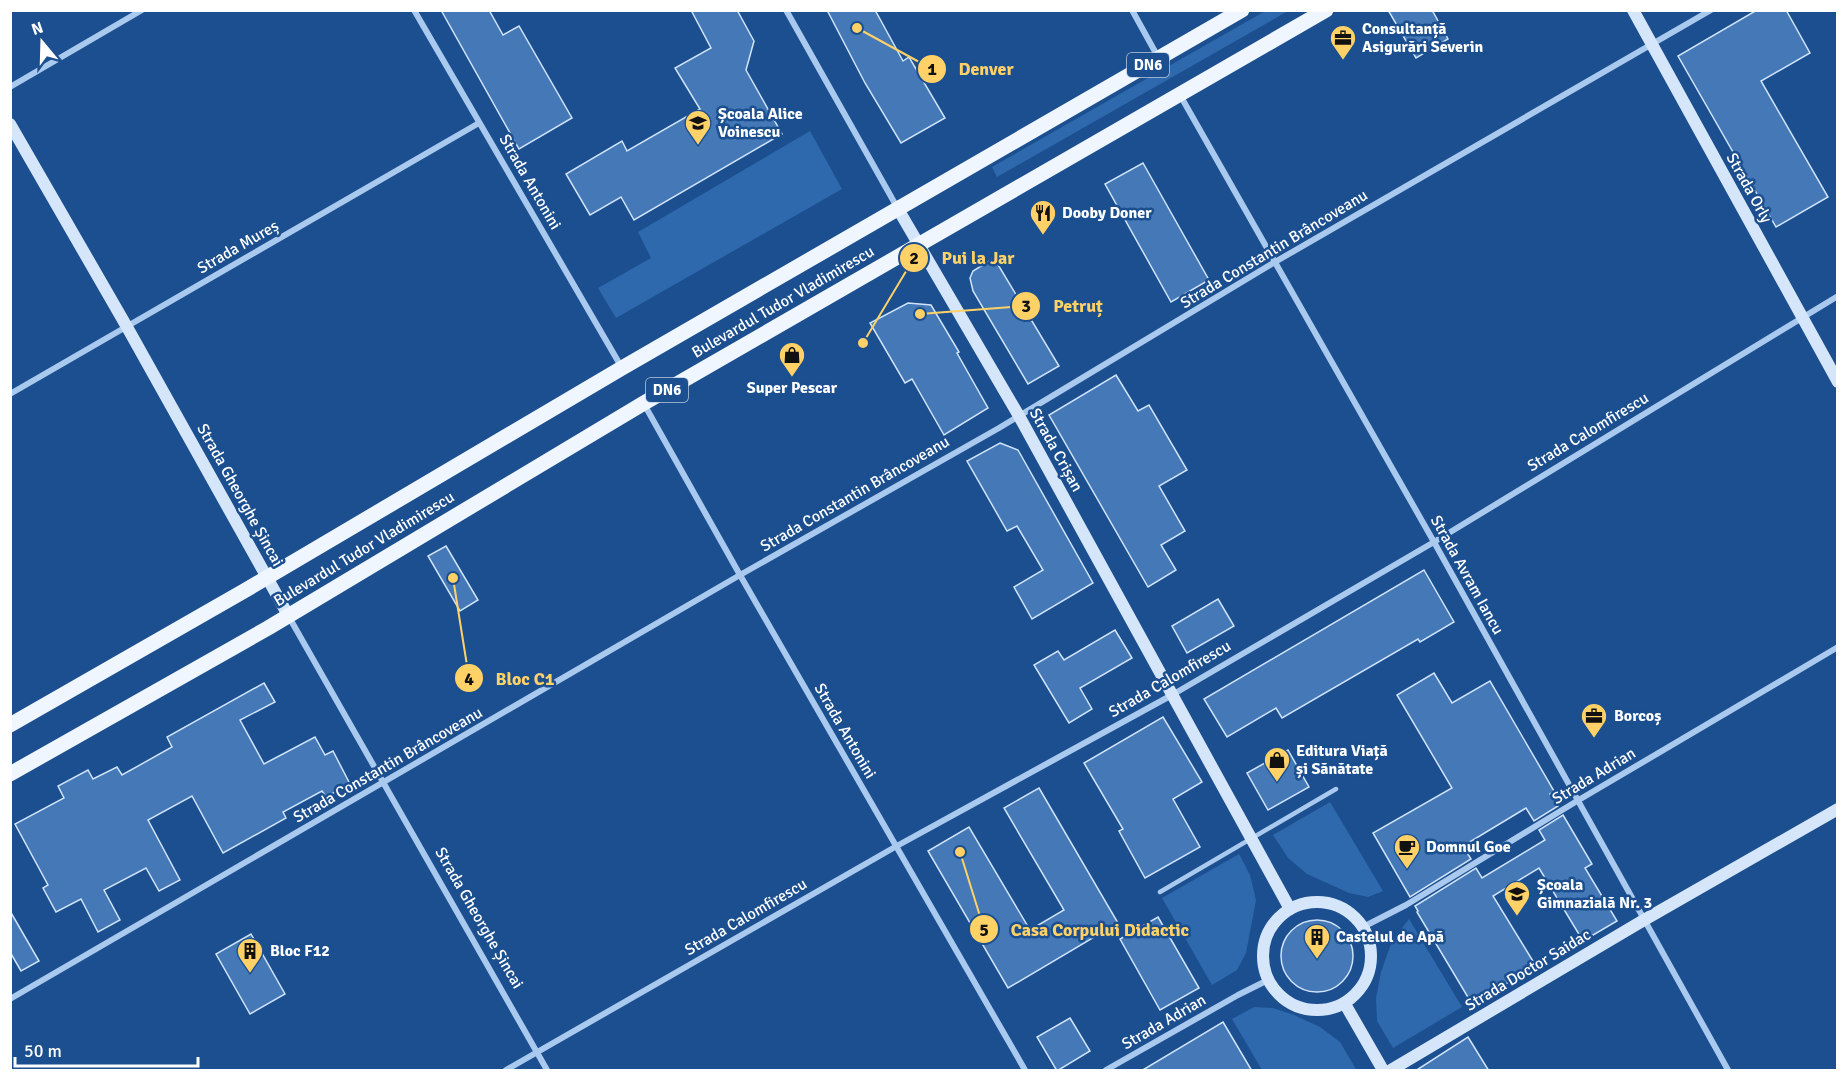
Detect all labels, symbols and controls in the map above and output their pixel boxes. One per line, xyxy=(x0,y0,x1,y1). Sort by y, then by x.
north arrow xyxy=(12,12,72,72)
text: N xyxy=(29,17,46,40)
place label: Consultanță Asigurări Severin xyxy=(1362,19,1483,57)
office icon: Consultanță Asigurări Severin xyxy=(1328,23,1358,61)
callout: Denver xyxy=(917,51,1026,87)
road number: DN6 xyxy=(1127,53,1169,77)
text: 1 xyxy=(927,58,937,80)
text: Denver xyxy=(958,58,1014,80)
place label: Școala Alice Voinescu xyxy=(718,104,803,142)
school or university icon: Școala Alice Voinescu xyxy=(683,108,713,146)
street label: Strada Antonini xyxy=(495,131,565,233)
street label: Strada Orly xyxy=(1722,150,1777,227)
street label: Strada Constantin Brâncoveanu xyxy=(1177,185,1371,313)
restaurant icon: Dooby Doner xyxy=(1028,198,1058,236)
place label: Dooby Doner xyxy=(1062,203,1152,223)
street label: Strada Mureș xyxy=(194,216,282,278)
callout: Pui la Jar xyxy=(899,240,1026,276)
street label: Bulevardul Tudor Vladimirescu xyxy=(688,241,878,363)
text: 2 xyxy=(909,247,919,269)
text: Pui la Jar xyxy=(942,247,1015,269)
callout: Petruț xyxy=(1011,288,1115,324)
text: 3 xyxy=(1021,295,1031,317)
text: Petruț xyxy=(1053,295,1103,318)
shop icon: Super Pescar xyxy=(777,340,807,378)
road number: DN6 xyxy=(646,378,688,402)
place label: Super Pescar xyxy=(747,378,838,398)
street label: Strada Calomfirescu xyxy=(1524,388,1652,476)
street label: Strada Crișan xyxy=(1025,405,1087,495)
street label: Strada Gheorghe Șincai xyxy=(192,420,288,570)
street label: Strada Constantin Brâncoveanu xyxy=(757,432,953,556)
street label: Bulevardul Tudor Vladimirescu xyxy=(270,487,458,611)
street label: Strada Avram Iancu xyxy=(1426,512,1508,638)
street label: Strada Calomfirescu xyxy=(1105,636,1235,722)
callout: Bloc C1 xyxy=(454,660,567,696)
text: 4 xyxy=(464,668,474,690)
text: Bloc C1 xyxy=(495,668,555,690)
street label: Strada Antonini xyxy=(810,680,880,782)
office icon: Borcoș xyxy=(1579,701,1609,739)
street label: Strada Constantin Brâncoveanu xyxy=(290,703,486,827)
place label: Borcoș xyxy=(1614,706,1661,726)
place label: Editura Viață și Sănătate xyxy=(1296,741,1388,779)
street label: Strada Adrian xyxy=(1549,743,1639,809)
shop icon: Editura Viață și Sănătate xyxy=(1262,745,1292,783)
cafe icon: Domnul Goe xyxy=(1392,832,1422,870)
place label: Domnul Goe xyxy=(1426,837,1511,857)
street label: Strada Gheorghe Șincai xyxy=(430,844,528,992)
street label: Strada Calomfirescu xyxy=(681,874,811,960)
place label: Școala Gimnazială Nr. 3 xyxy=(1537,875,1652,913)
school or university icon: Școala Gimnazială Nr. 3 xyxy=(1502,879,1532,917)
callout: Casa Corpului Didactic xyxy=(969,911,1201,947)
text: 5 xyxy=(979,919,989,941)
text: Casa Corpului Didactic xyxy=(1011,919,1190,941)
building icon: Castelul de Apă xyxy=(1302,922,1332,960)
street label: Strada Doctor Saidac xyxy=(1461,925,1595,1015)
place label: Castelul de Apă xyxy=(1336,927,1444,947)
building icon: Bloc F12 xyxy=(235,936,265,974)
place label: Bloc F12 xyxy=(270,941,330,961)
street label: Strada Adrian xyxy=(1118,990,1210,1054)
scale bar xyxy=(15,1030,198,1068)
text: 50 m xyxy=(24,1040,62,1062)

